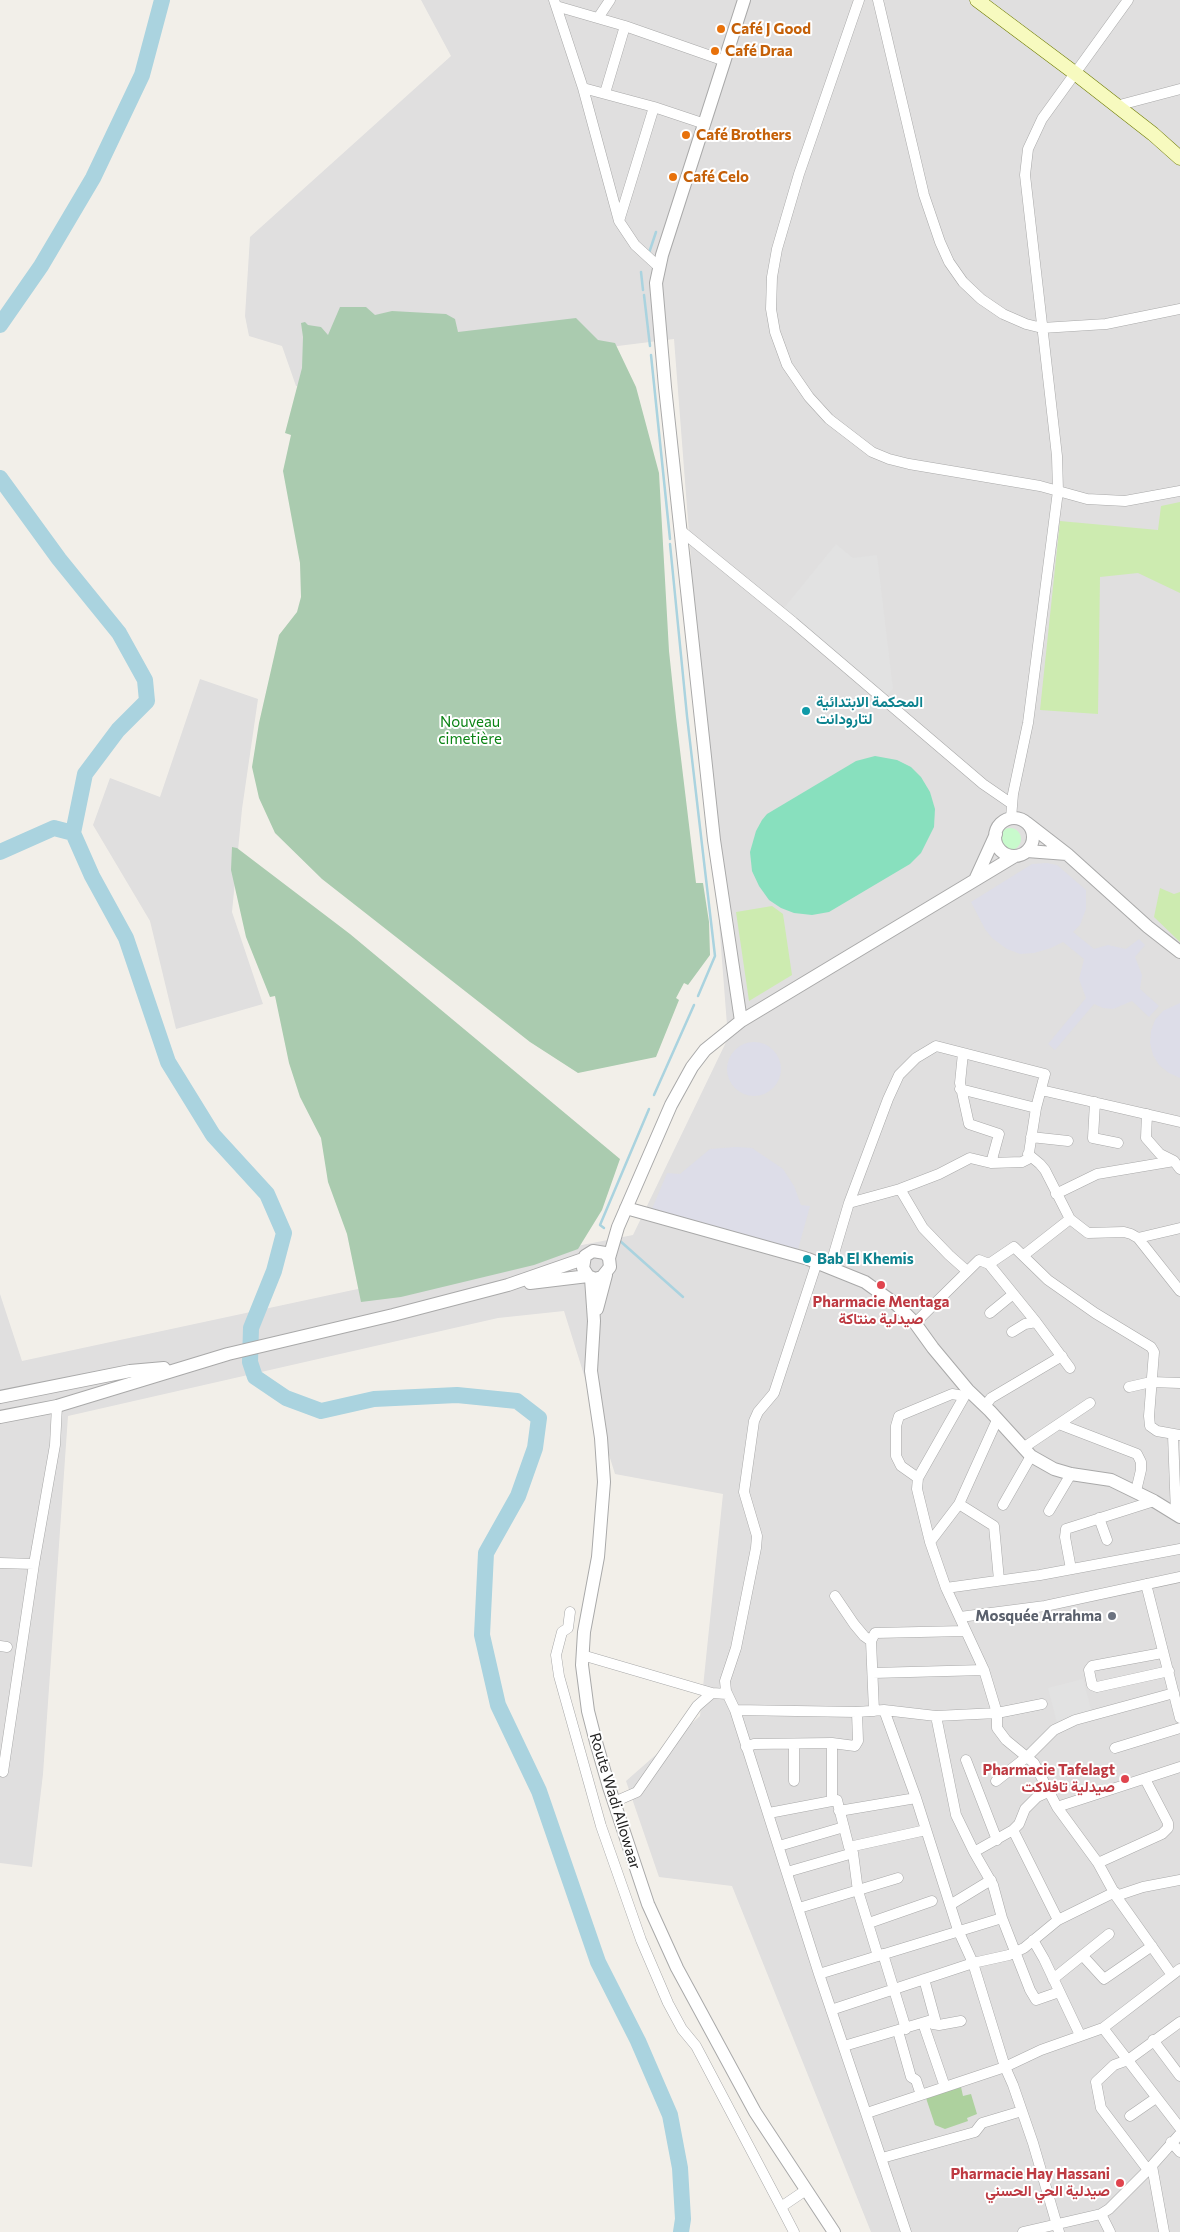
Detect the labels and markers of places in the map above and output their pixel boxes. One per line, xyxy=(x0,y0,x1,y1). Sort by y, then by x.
place label: Café J Good xyxy=(731,20,811,38)
marker: Café J Good xyxy=(715,23,727,35)
place label: Café Draa xyxy=(725,42,793,60)
marker: Café Draa xyxy=(709,45,721,57)
place label: Café Brothers xyxy=(696,126,792,144)
marker: Café Brothers xyxy=(680,129,692,141)
place label: Café Celo xyxy=(683,168,749,186)
marker: Café Celo xyxy=(667,171,679,183)
place label: المحكمة الابتدائية لتارودانت xyxy=(816,693,923,728)
marker: المحكمة الابتدائية لتارودانت xyxy=(800,705,812,717)
place label: Bab El Khemis xyxy=(817,1250,914,1268)
marker: Bab El Khemis xyxy=(801,1253,813,1265)
marker: Pharmacie Mentaga صيدلية منتاكة xyxy=(875,1279,887,1291)
place label: Pharmacie Mentaga صيدلية منتاكة xyxy=(813,1293,949,1328)
place label: Mosquée Arrahma xyxy=(975,1607,1102,1625)
marker: Mosquée Arrahma xyxy=(1106,1610,1118,1622)
place label: Pharmacie Tafelagt صيدلية تافلاكت xyxy=(982,1761,1115,1796)
marker: Pharmacie Tafelagt صيدلية تافلاكت xyxy=(1119,1773,1131,1785)
place label: Pharmacie Hay Hassani صيدلية الحي الحسني xyxy=(950,2165,1110,2200)
marker: Pharmacie Hay Hassani صيدلية الحي الحسني xyxy=(1114,2177,1126,2189)

